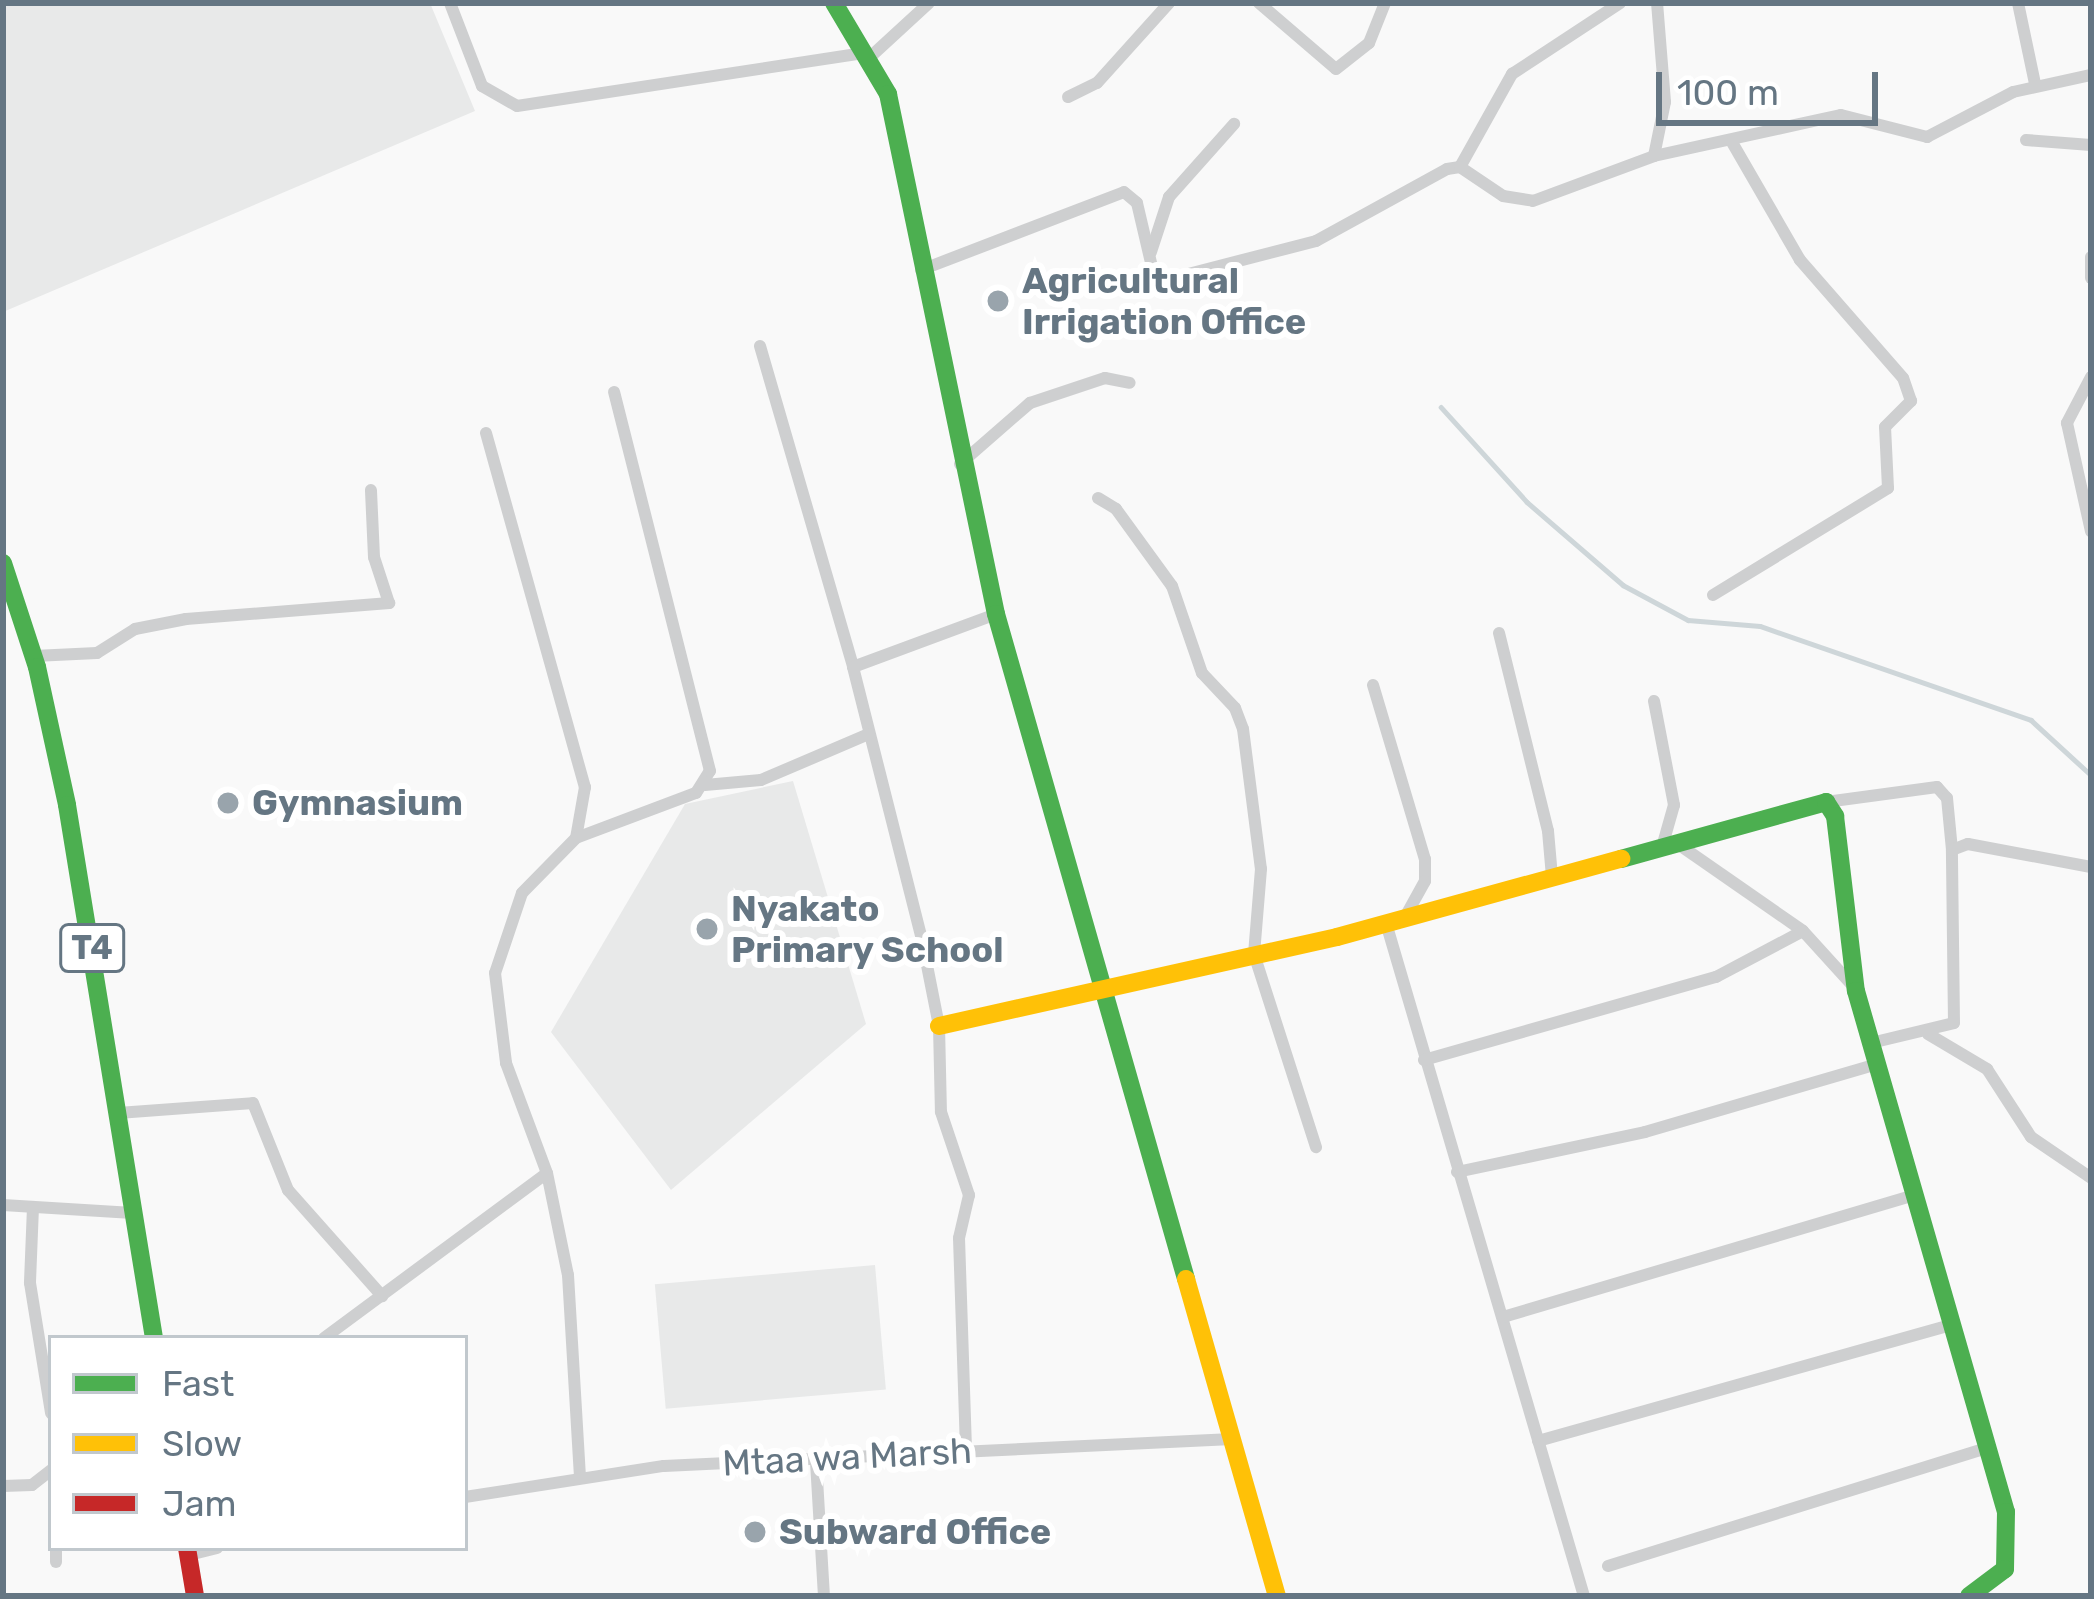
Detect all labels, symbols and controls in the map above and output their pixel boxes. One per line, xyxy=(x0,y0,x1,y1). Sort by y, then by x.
scale bar xyxy=(1662,48,1884,122)
text: 100 m xyxy=(1677,71,1779,114)
place label: Agricultural Irrigation Office xyxy=(1022,258,1306,343)
marker: Agricultural Irrigation Office xyxy=(985,288,1011,314)
place label: Gymnasium xyxy=(252,781,463,825)
marker: Gymnasium xyxy=(215,790,241,816)
place label: Nyakato Primary School xyxy=(731,886,1004,971)
marker: Nyakato Primary School xyxy=(694,916,720,942)
road number: T4 xyxy=(59,921,125,975)
legend xyxy=(48,1335,468,1551)
text: Fast xyxy=(162,1362,234,1405)
text: Slow xyxy=(162,1422,242,1465)
street label: Mtaa wa Marsh xyxy=(721,1429,973,1485)
text: Jam xyxy=(162,1482,237,1525)
place label: Subward Office xyxy=(779,1510,1051,1554)
marker: Subward Office xyxy=(742,1519,768,1545)

